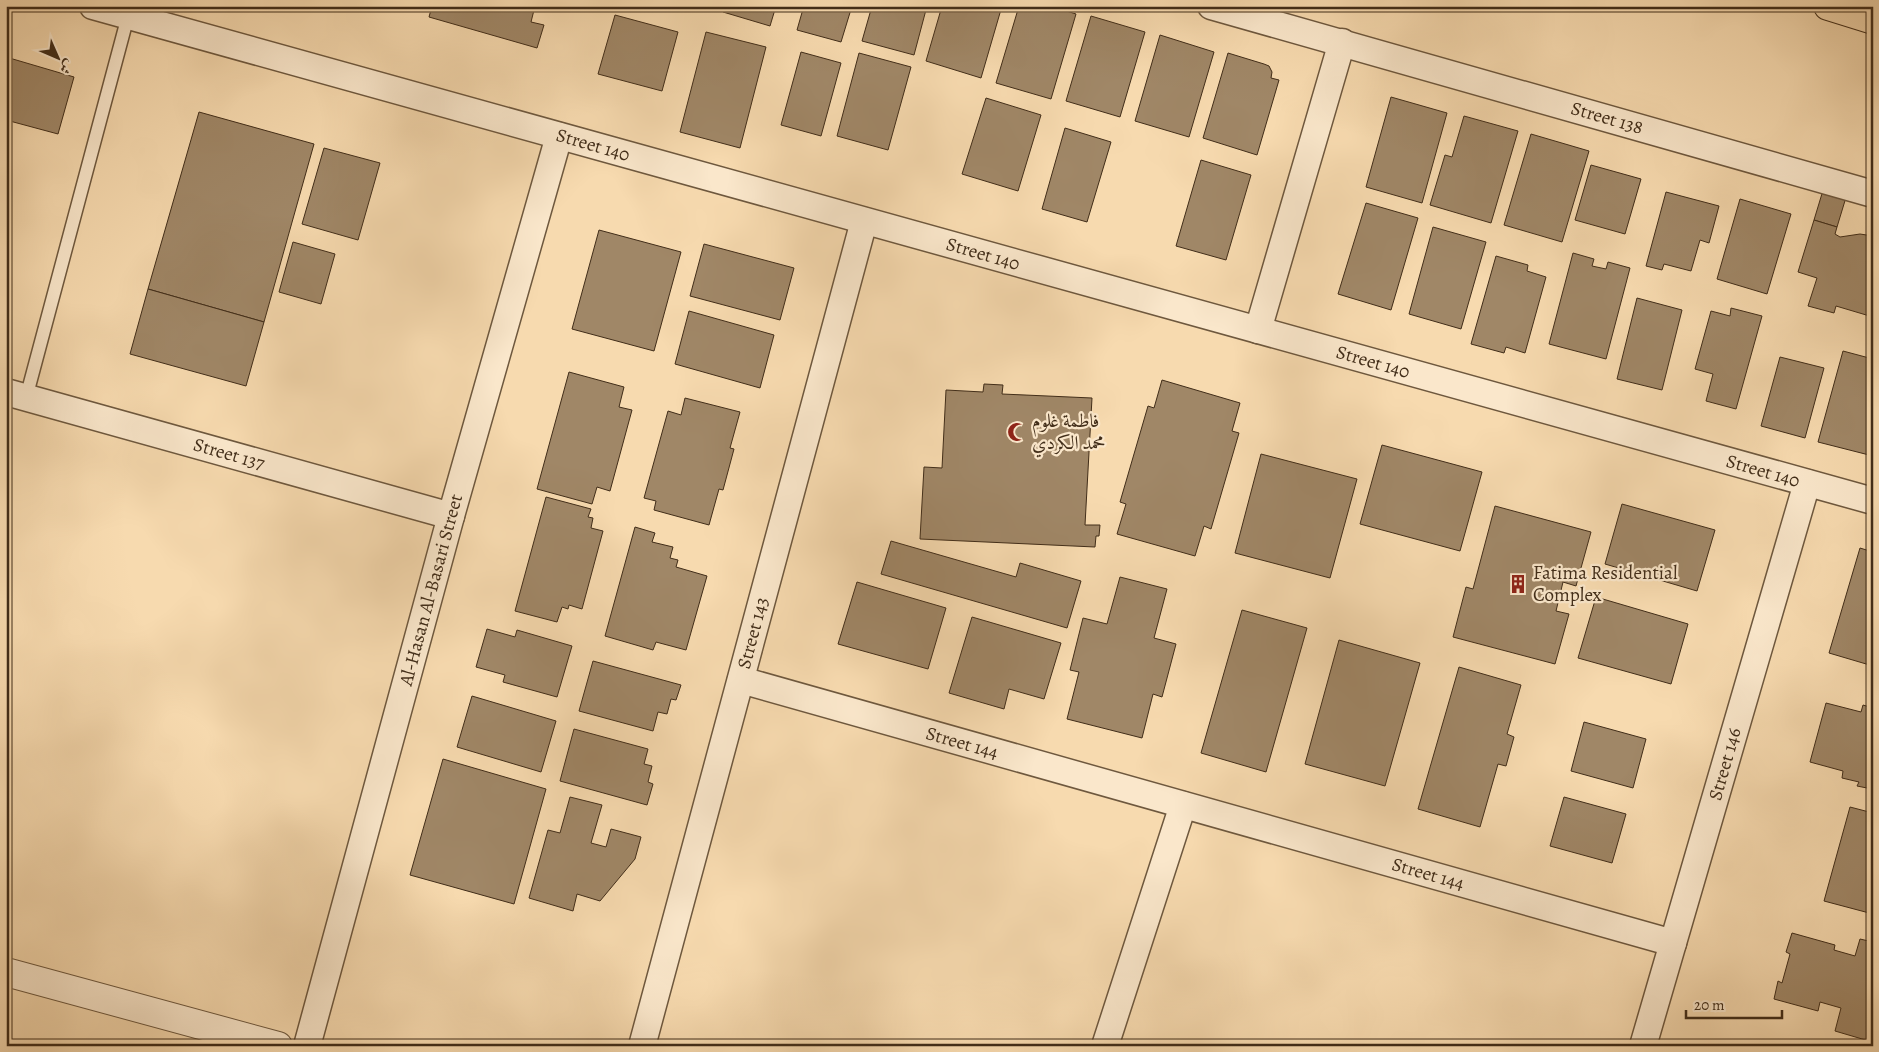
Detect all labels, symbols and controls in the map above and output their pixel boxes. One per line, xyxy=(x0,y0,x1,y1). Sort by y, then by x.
north arrow xyxy=(32,32,82,82)
text: ش xyxy=(55,55,78,79)
street label: Street 138 xyxy=(1568,95,1646,141)
street label: Street 140 xyxy=(553,122,633,168)
street label: Street 140 xyxy=(943,231,1023,277)
street label: Street 140 xyxy=(1333,339,1413,385)
place label: فاطمة غلوم محمد الكردي xyxy=(1032,408,1105,458)
mosque icon: فاطمة غلوم محمد الكردي xyxy=(1006,421,1028,443)
street label: Street 137 xyxy=(190,431,268,477)
street label: Street 140 xyxy=(1723,448,1803,494)
street label: Al-Hasan Al-Basari Street xyxy=(393,491,469,690)
place label: Fatima Residential Complex xyxy=(1533,560,1678,608)
building icon: Fatima Residential Complex xyxy=(1507,573,1529,595)
street label: Street 143 xyxy=(731,594,775,672)
street label: Street 144 xyxy=(923,720,1002,766)
street label: Street 146 xyxy=(1702,724,1748,803)
street label: Street 144 xyxy=(1389,851,1468,897)
scale bar xyxy=(1686,987,1783,1019)
text: 20 m xyxy=(1694,995,1725,1015)

